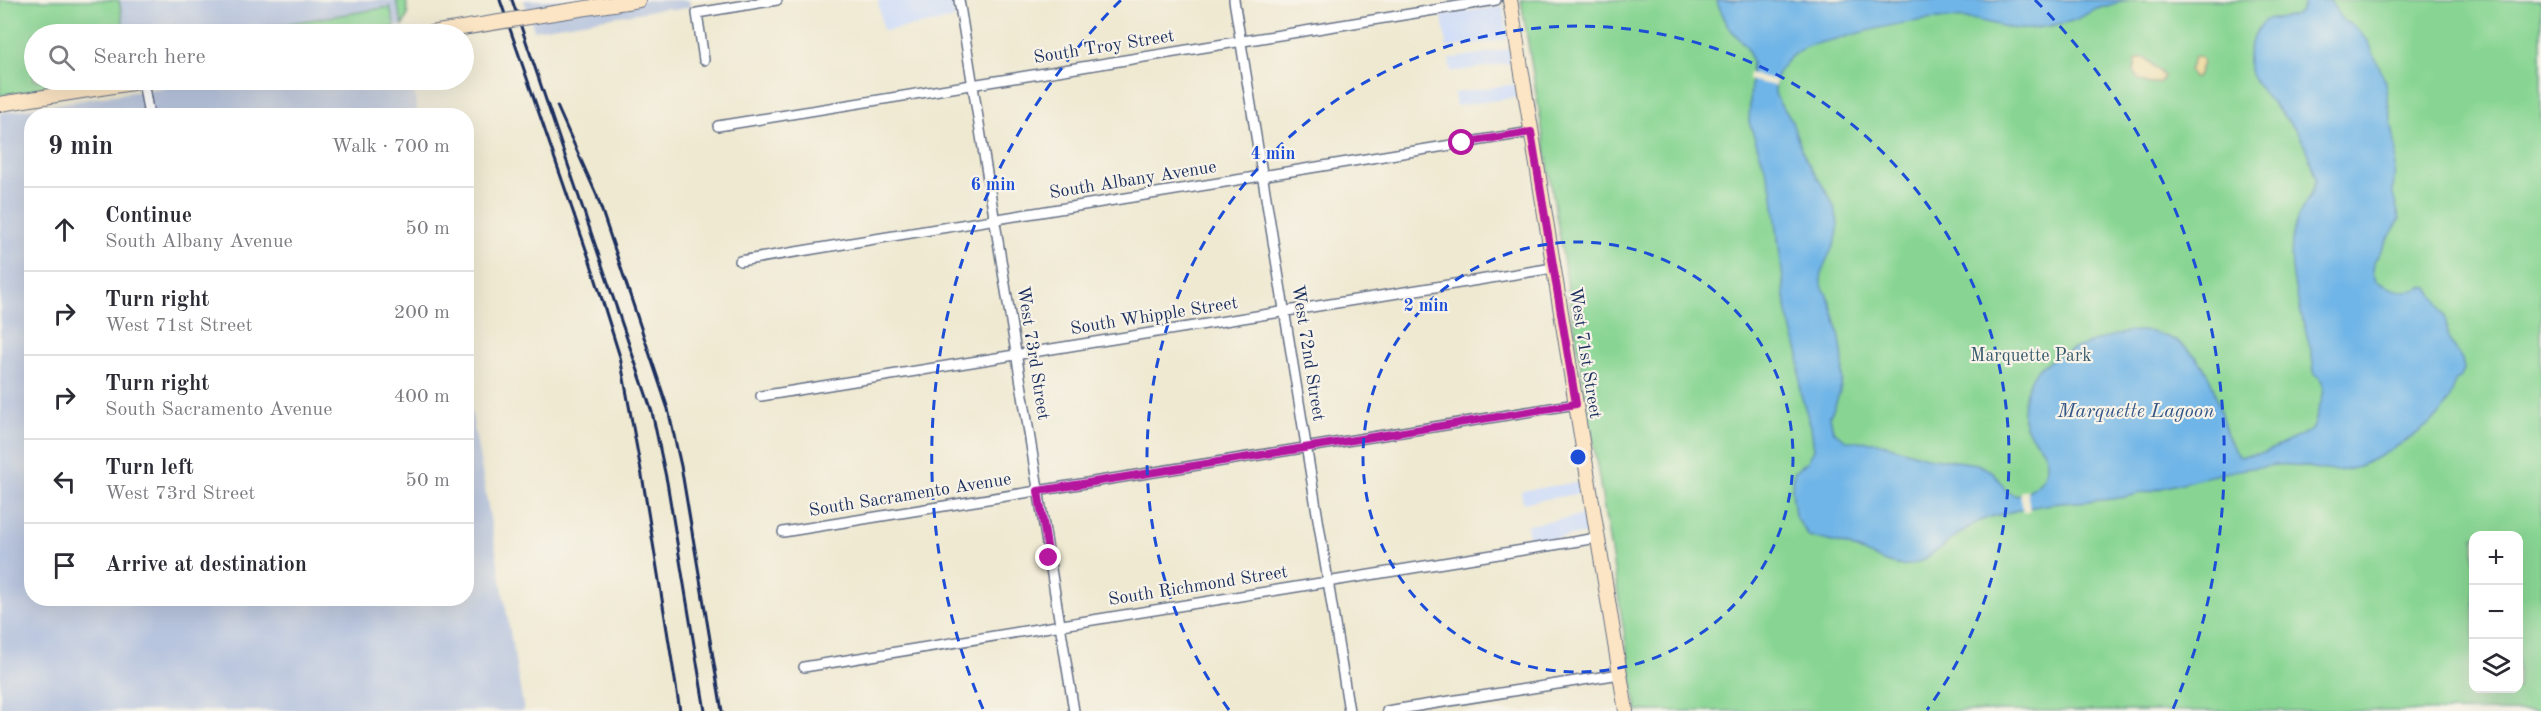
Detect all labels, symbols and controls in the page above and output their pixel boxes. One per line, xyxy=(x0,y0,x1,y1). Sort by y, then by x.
search box xyxy=(24,24,474,90)
street label: South Troy Street xyxy=(1032,27,1176,67)
icon: search xyxy=(45,41,78,74)
text: Search here xyxy=(93,46,206,68)
route start xyxy=(1448,129,1474,155)
text: 9 min xyxy=(48,134,113,160)
text: Walk · 700 m xyxy=(331,137,450,157)
text: 4 min xyxy=(1250,145,1296,163)
street label: South Albany Avenue xyxy=(1048,158,1218,202)
text: 6 min xyxy=(970,176,1016,194)
text: Continue xyxy=(105,205,192,227)
icon: ahead xyxy=(48,213,81,246)
text: 50 m xyxy=(405,219,450,239)
text: South Albany Avenue xyxy=(105,232,293,252)
street label: West 72nd Street xyxy=(1288,284,1328,422)
street label: West 73rd Street xyxy=(1014,285,1052,421)
street label: West 71st Street xyxy=(1566,286,1604,420)
text: Turn right xyxy=(105,289,209,311)
street label: South Whipple Street xyxy=(1069,294,1239,338)
icon: right xyxy=(48,297,81,330)
text: 2 min xyxy=(1403,297,1449,315)
text: 200 m xyxy=(394,303,450,323)
text: West 71st Street xyxy=(105,316,252,336)
park label: Marquette Park xyxy=(1970,347,2092,365)
text: Turn right xyxy=(105,373,209,395)
icon: right xyxy=(48,381,81,414)
text: 400 m xyxy=(394,387,450,407)
text: South Sacramento Avenue xyxy=(105,400,332,420)
water label: Marquette Lagoon xyxy=(2057,402,2214,422)
centre of rings xyxy=(1568,447,1588,467)
text: Turn left xyxy=(105,457,194,479)
icon: left xyxy=(48,465,81,498)
street label: South Sacramento Avenue xyxy=(807,470,1013,520)
text: 50 m xyxy=(405,471,450,491)
text: West 73rd Street xyxy=(105,484,255,504)
map controls xyxy=(2469,531,2523,693)
button: + xyxy=(2469,531,2523,585)
route end xyxy=(1035,544,1061,570)
icon: arrive xyxy=(48,549,81,582)
text: Arrive at destination xyxy=(105,554,307,576)
street label: South Richmond Street xyxy=(1107,563,1289,609)
button: − xyxy=(2469,585,2523,639)
button: layers xyxy=(2469,639,2523,693)

